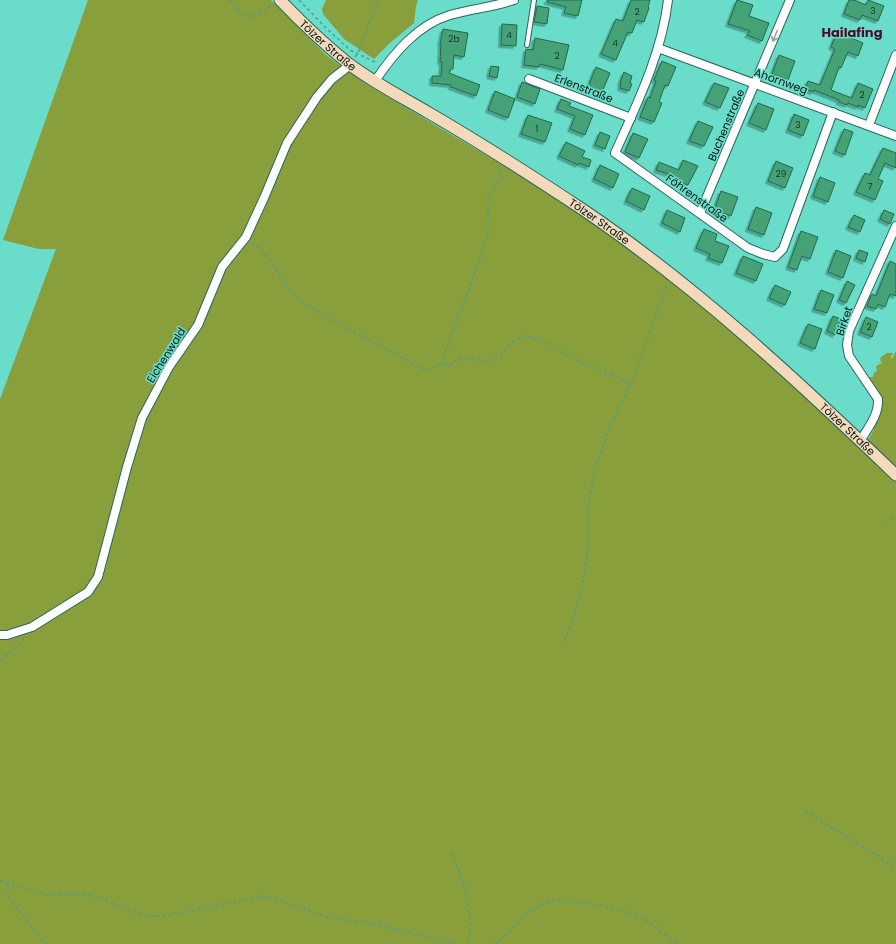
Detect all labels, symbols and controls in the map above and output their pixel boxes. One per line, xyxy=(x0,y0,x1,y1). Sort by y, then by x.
house number: 3 xyxy=(870,5,876,17)
house number: 2 xyxy=(634,6,640,18)
street label: Tölzer Straße xyxy=(296,16,360,75)
district label: Hailafing xyxy=(822,23,883,42)
house number: 4 xyxy=(506,29,512,41)
one-way arrow xyxy=(771,30,778,42)
house number: 2b xyxy=(448,33,460,45)
house number: 4 xyxy=(612,37,618,49)
house number: 2 xyxy=(554,50,560,62)
street label: Ahornweg xyxy=(752,64,810,98)
street label: Erlenstraße xyxy=(552,69,616,107)
street label: Buchenstraße xyxy=(704,86,748,164)
house number: 2 xyxy=(859,89,865,101)
house number: 3 xyxy=(795,119,801,131)
house number: 1 xyxy=(536,123,539,135)
house number: 29 xyxy=(776,168,787,180)
street label: Föhrenstraße xyxy=(663,170,731,226)
house number: 7 xyxy=(868,181,873,193)
street label: Tölzer Straße xyxy=(566,195,633,248)
street label: Birket xyxy=(832,304,856,338)
house number: 2 xyxy=(866,321,872,333)
street label: Eichenwald xyxy=(143,324,189,386)
street label: Tölzer Straße xyxy=(816,399,879,459)

